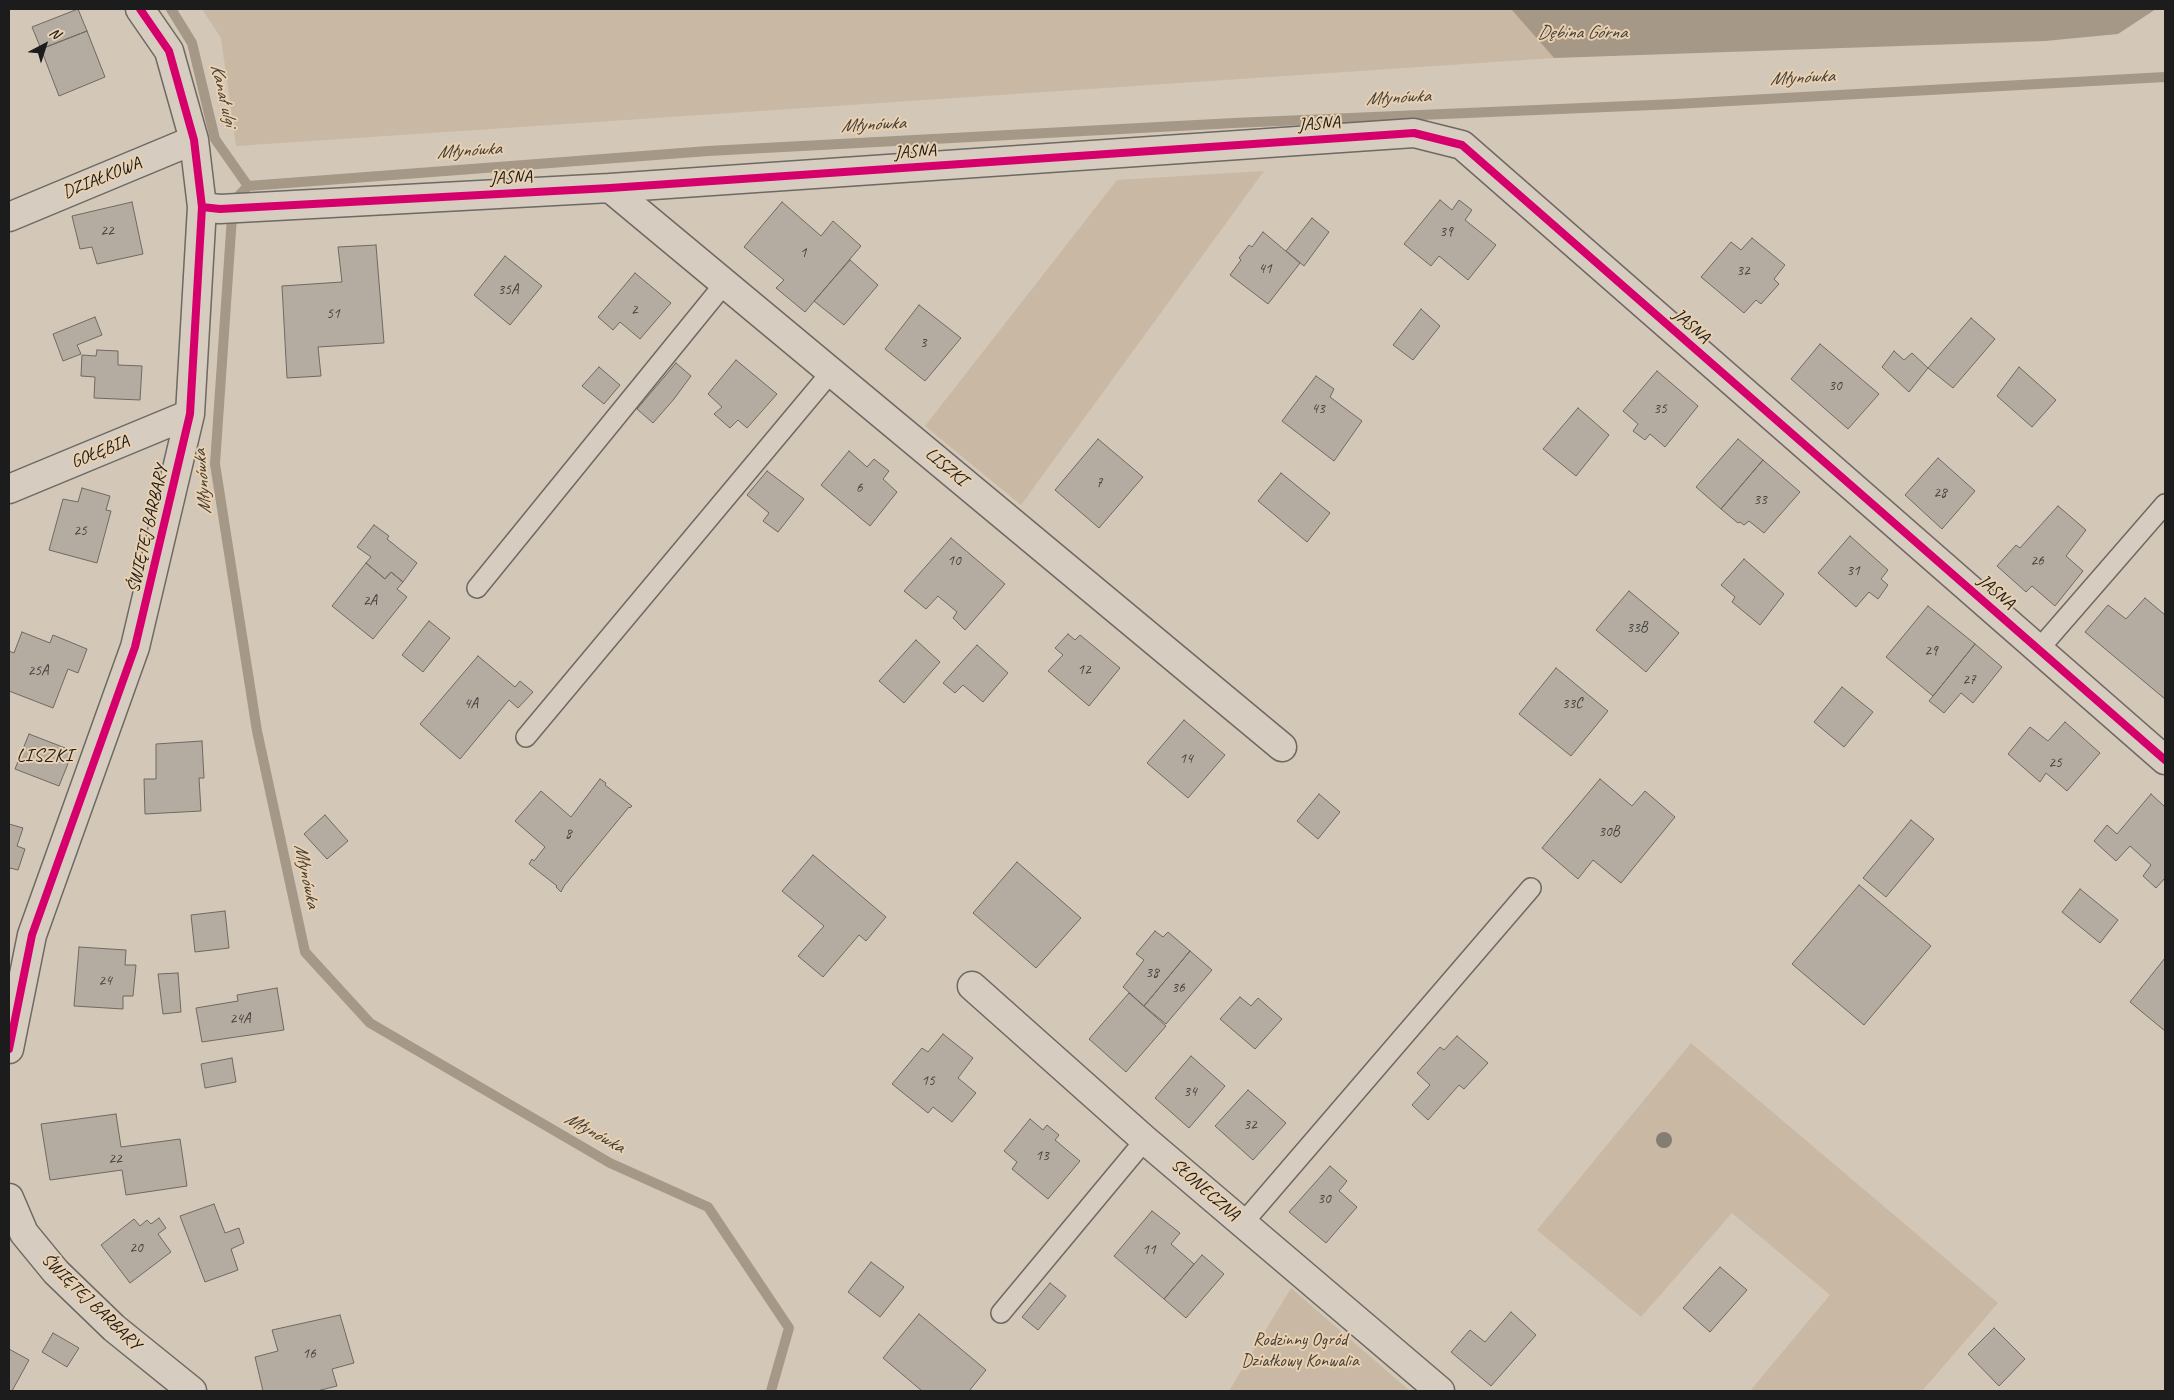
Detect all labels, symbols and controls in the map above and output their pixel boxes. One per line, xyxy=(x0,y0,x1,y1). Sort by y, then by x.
north arrow xyxy=(20,20,70,70)
water label: Dębina Górna xyxy=(1537,22,1627,44)
text: N xyxy=(46,24,64,42)
water label: Kanał ulgi xyxy=(205,62,241,128)
water label: Młynówka xyxy=(1769,65,1835,91)
water label: Młynówka xyxy=(1365,85,1431,111)
water label: Młynówka xyxy=(840,112,906,138)
street label: JASNA xyxy=(1297,112,1341,136)
water label: Młynówka xyxy=(436,137,502,165)
street label: JASNA xyxy=(893,140,937,164)
street label: DZIAŁKOWA xyxy=(60,152,144,204)
street label: JASNA xyxy=(489,166,533,190)
house number: 22 xyxy=(100,222,114,240)
house number: 39 xyxy=(1439,223,1453,241)
house number: 1 xyxy=(800,244,806,262)
house number: 41 xyxy=(1258,260,1272,278)
house number: 32 xyxy=(1736,262,1750,280)
house number: 35A xyxy=(497,281,519,299)
house number: 2 xyxy=(631,301,637,319)
street label: JASNA xyxy=(1668,304,1714,348)
house number: 51 xyxy=(326,305,340,323)
house number: 3 xyxy=(920,334,926,352)
house number: 30 xyxy=(1828,377,1842,395)
house number: 43 xyxy=(1311,400,1325,418)
house number: 35 xyxy=(1653,400,1667,418)
street label: GOŁĘBIA xyxy=(68,431,132,473)
street label: LISZKI xyxy=(920,443,972,491)
water label: Młynówka xyxy=(189,449,217,515)
street label: ŚWIĘTEJ BARBARY xyxy=(123,463,173,595)
house number: 7 xyxy=(1096,474,1102,492)
house number: 6 xyxy=(856,479,862,497)
house number: 28 xyxy=(1933,484,1947,502)
house number: 33 xyxy=(1753,491,1767,509)
house number: 25 xyxy=(73,522,87,540)
house number: 10 xyxy=(947,552,961,570)
house number: 26 xyxy=(2030,552,2044,570)
house number: 31 xyxy=(1846,562,1860,580)
street label: JASNA xyxy=(1973,570,2019,614)
house number: 2A xyxy=(363,592,377,610)
house number: 33B xyxy=(1626,619,1648,637)
house number: 29 xyxy=(1924,642,1938,660)
house number: 12 xyxy=(1077,661,1091,679)
house number: 25A xyxy=(27,662,49,680)
house number: 27 xyxy=(1962,671,1976,689)
house number: 4A xyxy=(464,695,478,713)
house number: 33C xyxy=(1562,695,1582,713)
district label: LISZKI xyxy=(16,745,74,767)
house number: 14 xyxy=(1179,750,1193,768)
house number: 25 xyxy=(2048,754,2062,772)
house number: 30B xyxy=(1598,823,1620,841)
house number: 8 xyxy=(565,825,571,843)
water label: Młynówka xyxy=(288,842,324,910)
house number: 38 xyxy=(1145,964,1159,982)
house number: 24 xyxy=(98,972,112,990)
house number: 36 xyxy=(1171,979,1185,997)
house number: 24A xyxy=(229,1010,251,1028)
house number: 15 xyxy=(921,1072,935,1090)
house number: 34 xyxy=(1183,1083,1197,1101)
water label: Młynówka xyxy=(560,1107,628,1159)
house number: 32 xyxy=(1243,1116,1257,1134)
house number: 13 xyxy=(1035,1147,1049,1165)
house number: 22 xyxy=(108,1150,122,1168)
street label: SŁONECZNA xyxy=(1166,1154,1244,1226)
house number: 30 xyxy=(1317,1190,1331,1208)
house number: 20 xyxy=(129,1239,143,1257)
house number: 11 xyxy=(1142,1241,1156,1259)
street label: ŚWIĘTEJ BARBARY xyxy=(37,1249,145,1355)
park label: Rodzinny Ogród Działkowy Konwalia xyxy=(1241,1329,1359,1372)
house number: 16 xyxy=(302,1345,316,1363)

